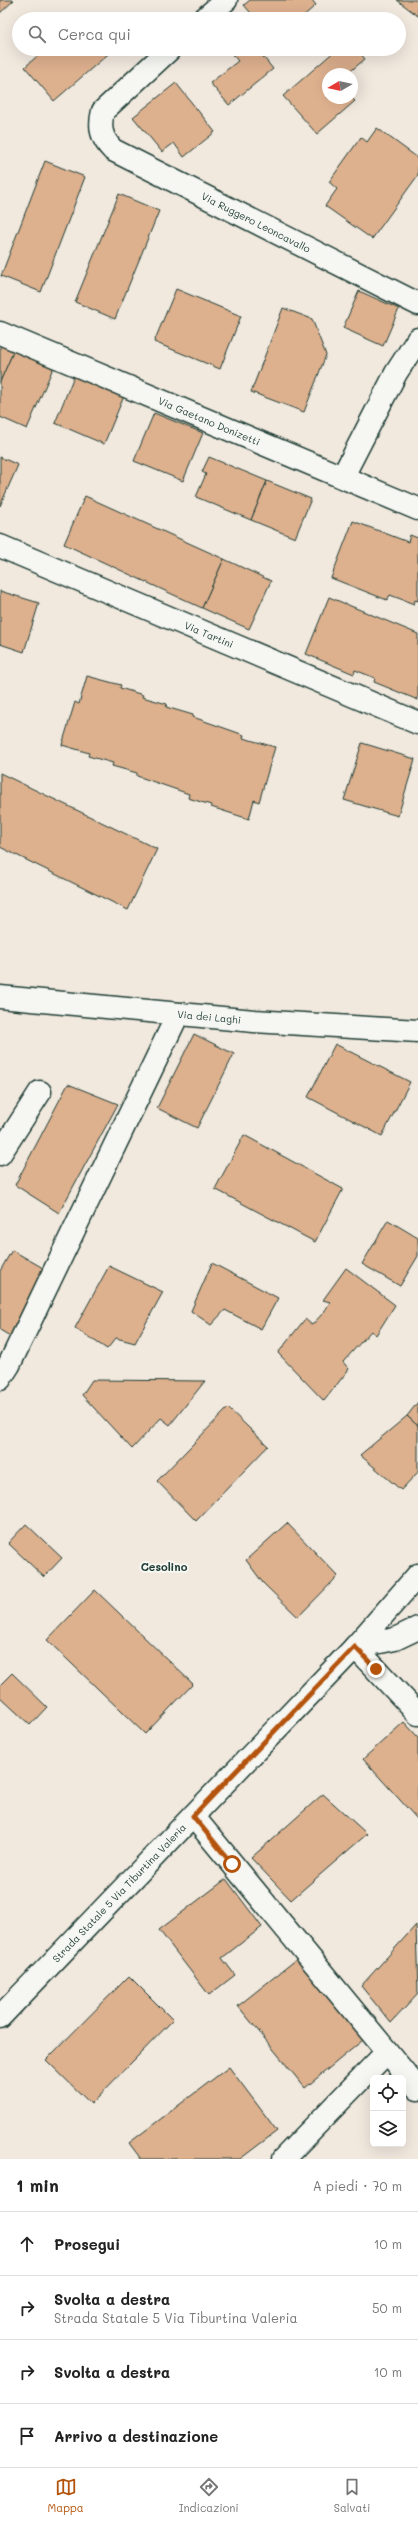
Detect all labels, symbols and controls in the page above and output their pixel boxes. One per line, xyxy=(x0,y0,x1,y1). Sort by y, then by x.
search box xyxy=(12,12,406,56)
icon: search xyxy=(26,23,48,45)
text: Cerca qui xyxy=(58,24,131,44)
north arrow xyxy=(322,68,358,104)
street label: Via Ruggero Leoncavallo xyxy=(199,189,313,256)
street label: Via Gaetano Donizetti xyxy=(156,393,262,449)
street label: Via Tartini xyxy=(182,618,236,651)
street label: Via dei Laghi xyxy=(177,1007,241,1027)
district label: Cesolino xyxy=(141,1559,188,1574)
route end xyxy=(367,1660,385,1678)
street label: Strada Statale 5 Via Tiburtina Valeria xyxy=(49,1820,189,1965)
route start xyxy=(223,1855,241,1873)
map controls xyxy=(370,2075,406,2147)
button: locate xyxy=(370,2075,406,2111)
button: layers xyxy=(370,2111,406,2147)
text: 1 min xyxy=(16,2174,59,2196)
text: A piedi · 70 m xyxy=(313,2177,402,2194)
icon: ahead xyxy=(16,2233,38,2255)
text: Prosegui xyxy=(54,2234,120,2254)
text: 10 m xyxy=(374,2235,402,2252)
text: Svolta a destra xyxy=(54,2289,170,2309)
icon: right xyxy=(16,2297,38,2319)
text: 50 m xyxy=(372,2299,402,2316)
text: Strada Statale 5 Via Tiburtina Valeria xyxy=(54,2309,298,2326)
icon: right xyxy=(16,2361,38,2383)
text: Svolta a destra xyxy=(54,2362,170,2382)
text: 10 m xyxy=(374,2363,402,2380)
icon: arrive xyxy=(16,2425,38,2447)
text: Arrivo a destinazione xyxy=(54,2426,218,2446)
tab: Mappa xyxy=(48,2476,84,2515)
tab: Indicazioni xyxy=(179,2476,239,2515)
tab: Salvati xyxy=(334,2476,370,2515)

